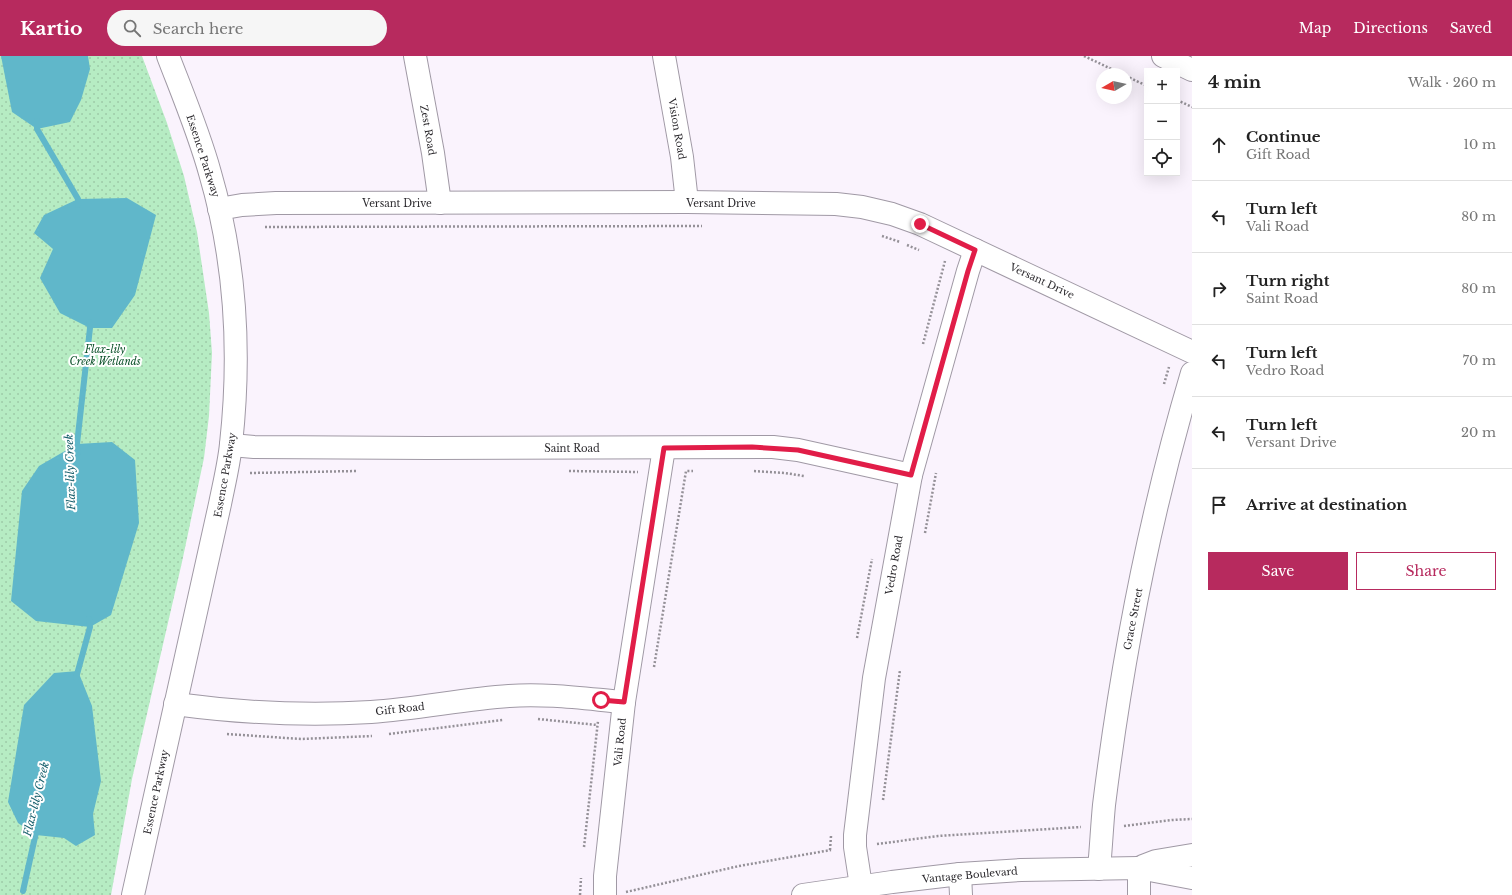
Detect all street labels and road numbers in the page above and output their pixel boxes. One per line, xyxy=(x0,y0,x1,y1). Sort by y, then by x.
street label: Vision Road xyxy=(665,96,689,161)
street label: Zest Road xyxy=(417,104,439,157)
street label: Essence Parkway xyxy=(183,113,223,200)
street label: Versant Drive xyxy=(361,197,432,210)
street label: Versant Drive xyxy=(685,197,756,210)
street label: Versant Drive xyxy=(1007,260,1077,302)
street label: Essence Parkway xyxy=(211,431,239,519)
street label: Saint Road xyxy=(544,442,600,455)
street label: Vedro Road xyxy=(882,534,906,597)
street label: Grace Street xyxy=(1121,587,1145,651)
street label: Gift Road xyxy=(375,700,426,718)
street label: Vali Road xyxy=(611,717,629,768)
street label: Essence Parkway xyxy=(141,748,171,836)
street label: Vantage Boulevard xyxy=(921,864,1019,886)

